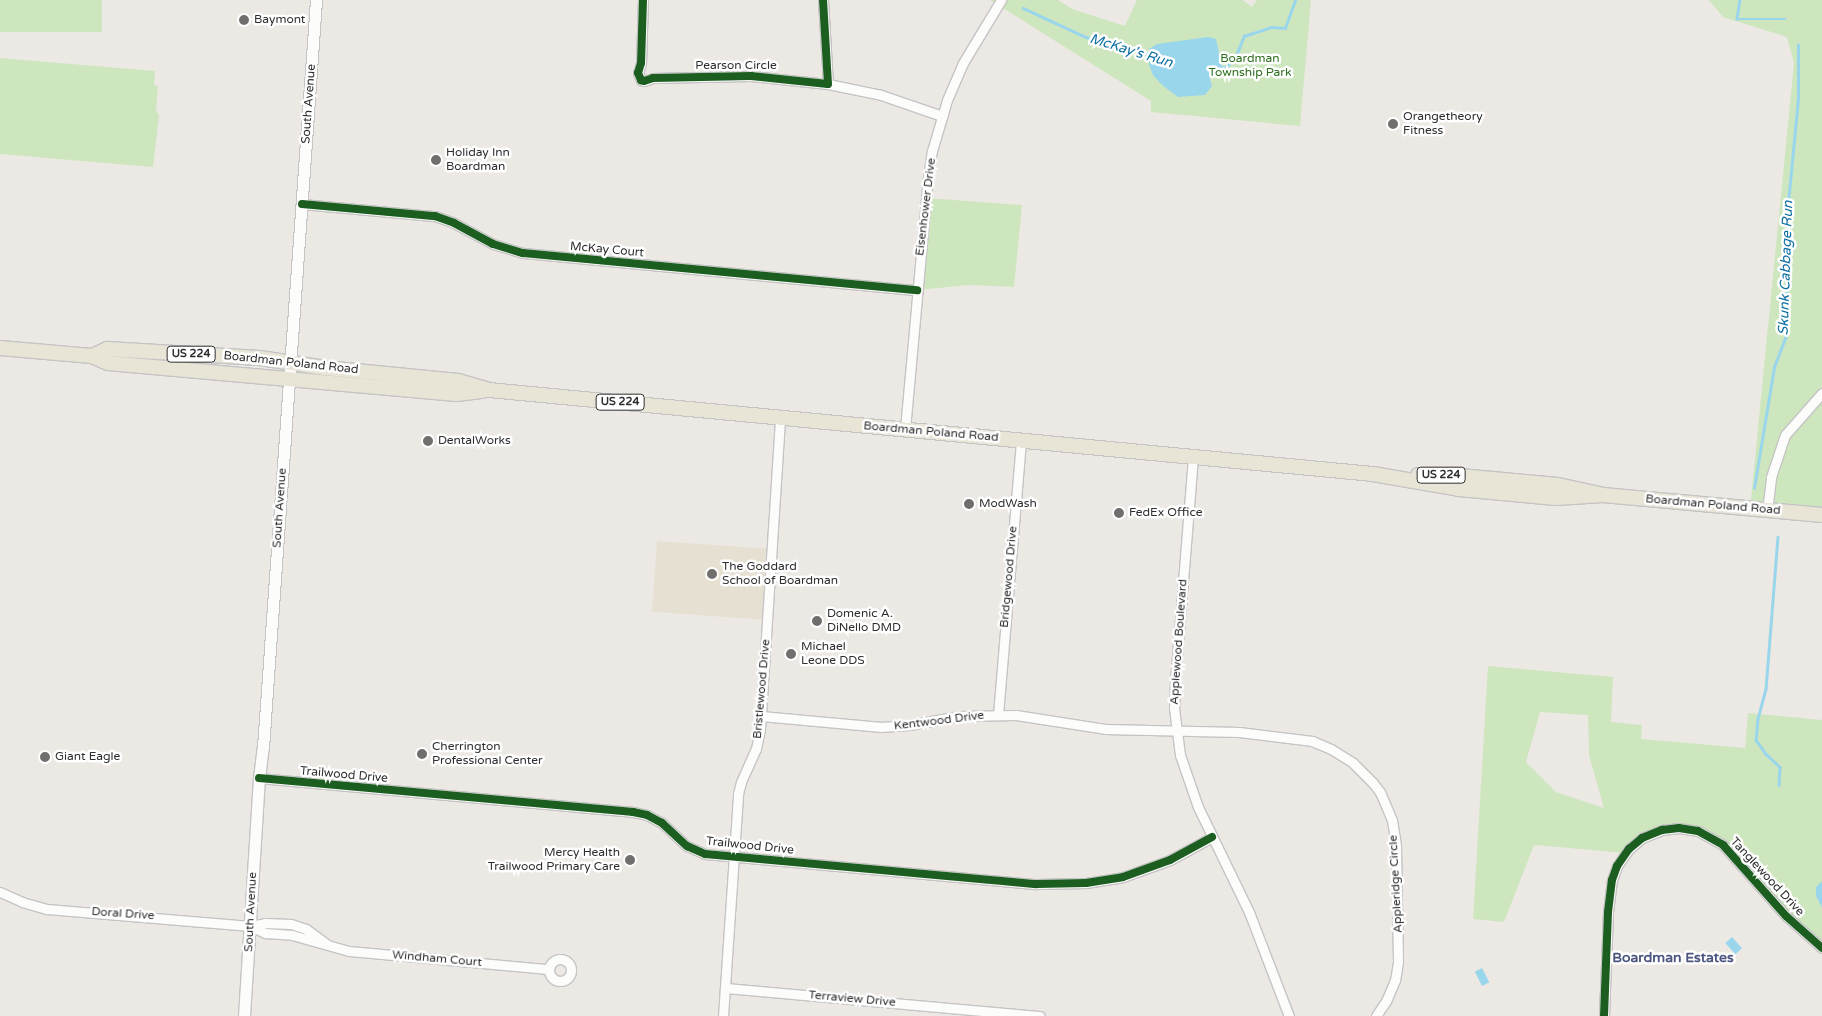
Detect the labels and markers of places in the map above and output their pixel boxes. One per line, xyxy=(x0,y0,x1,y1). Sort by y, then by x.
place label: Baymont xyxy=(254,13,305,27)
marker: Baymont xyxy=(238,14,250,26)
place label: Orangetheory Fitness xyxy=(1403,110,1483,138)
marker: Orangetheory Fitness xyxy=(1387,118,1399,130)
place label: Holiday Inn Boardman xyxy=(446,146,510,174)
marker: Holiday Inn Boardman xyxy=(430,154,442,166)
place label: DentalWorks xyxy=(438,434,511,448)
marker: DentalWorks xyxy=(422,435,434,447)
place label: ModWash xyxy=(979,497,1037,511)
marker: ModWash xyxy=(963,498,975,510)
place label: FedEx Office xyxy=(1129,506,1203,520)
marker: FedEx Office xyxy=(1113,507,1125,519)
place label: The Goddard School of Boardman xyxy=(722,560,838,588)
marker: The Goddard School of Boardman xyxy=(706,568,718,580)
place label: Domenic A. DiNello DMD xyxy=(827,607,901,635)
marker: Domenic A. DiNello DMD xyxy=(811,615,823,627)
place label: Michael Leone DDS xyxy=(801,640,865,668)
marker: Michael Leone DDS xyxy=(785,648,797,660)
place label: Cherrington Professional Center xyxy=(432,740,543,768)
marker: Cherrington Professional Center xyxy=(416,748,428,760)
place label: Giant Eagle xyxy=(55,750,120,764)
marker: Giant Eagle xyxy=(39,751,51,763)
place label: Mercy Health Trailwood Primary Care xyxy=(488,846,620,874)
marker: Mercy Health Trailwood Primary Care xyxy=(624,854,636,866)

